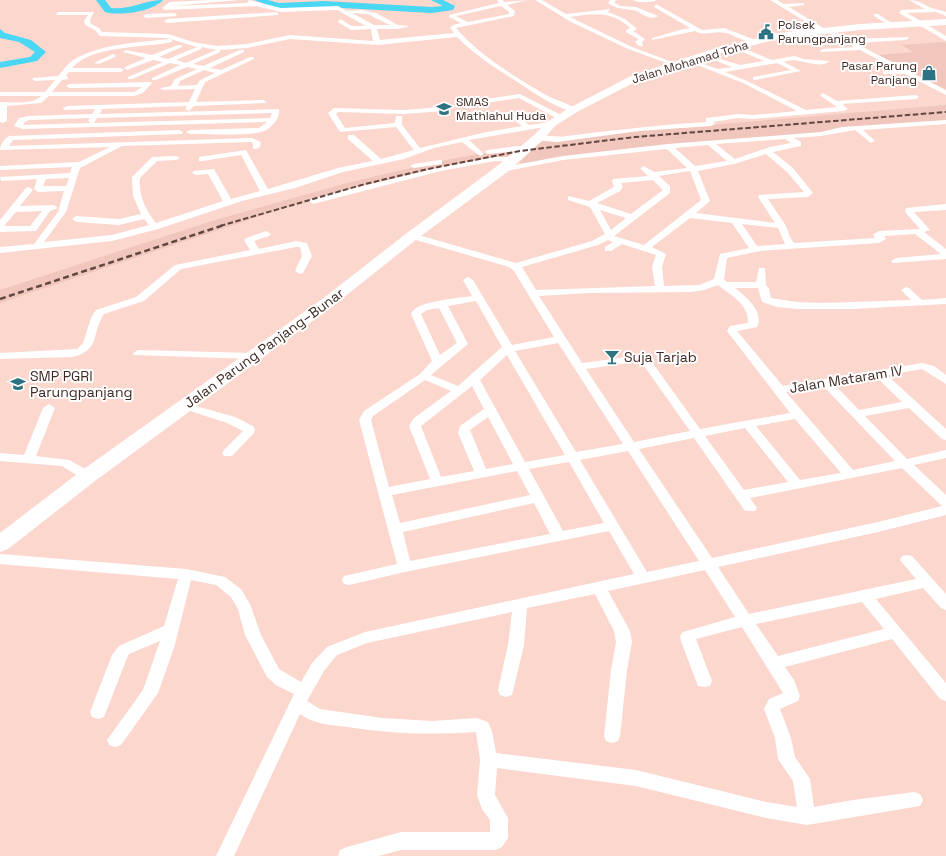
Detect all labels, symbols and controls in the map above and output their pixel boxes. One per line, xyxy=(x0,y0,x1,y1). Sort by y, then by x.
place label: Polsek Parungpanjang xyxy=(778,17,866,47)
public building icon: Polsek Parungpanjang xyxy=(757,23,775,41)
street label: Jalan Mohamad Toha xyxy=(630,37,750,87)
place label: Pasar Parung Panjang xyxy=(841,58,917,88)
shop icon: Pasar Parung Panjang xyxy=(920,64,938,82)
place label: SMAS Mathlahul Huda xyxy=(456,94,546,124)
school or university icon: SMAS Mathlahul Huda xyxy=(435,100,453,118)
street label: Jalan Parung Panjang–Bunar xyxy=(181,284,347,412)
bar icon: Suja Tarjab xyxy=(603,348,621,366)
place label: Suja Tarjab xyxy=(624,348,697,366)
street label: Jalan Mataram IV xyxy=(788,361,904,397)
place label: SMP PGRI Parungpanjang xyxy=(30,367,132,401)
school or university icon: SMP PGRI Parungpanjang xyxy=(9,375,27,393)

